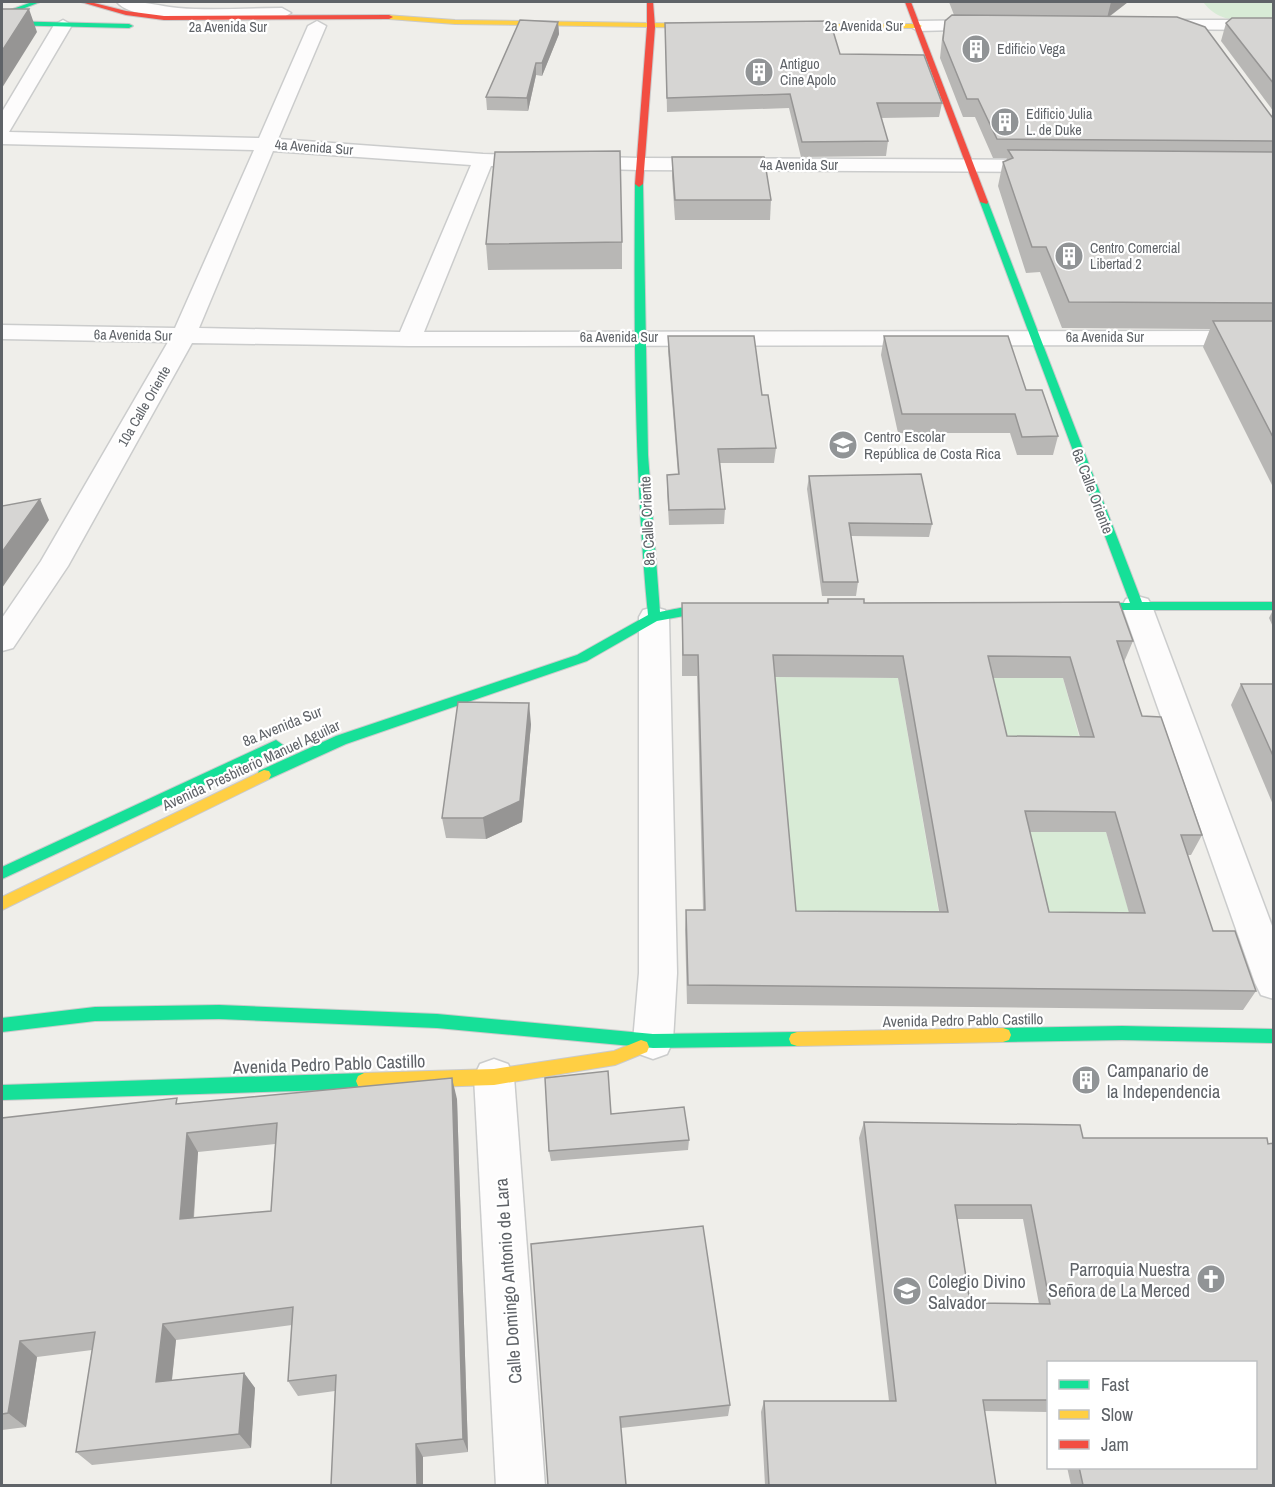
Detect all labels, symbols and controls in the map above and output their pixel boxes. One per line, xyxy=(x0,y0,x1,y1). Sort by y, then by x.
street label: 2a Avenida Sur xyxy=(825,17,903,35)
street label: 2a Avenida Sur xyxy=(189,18,267,36)
building icon: Edificio Vega xyxy=(960,33,992,65)
place label: Edificio Vega xyxy=(997,40,1066,58)
place label: Antiguo Cine Apolo xyxy=(779,55,836,89)
building icon: Antiguo Cine Apolo xyxy=(743,56,775,88)
place label: Edificio Julia L. de Duke xyxy=(1026,105,1093,139)
building icon: Edificio Julia L. de Duke xyxy=(989,106,1021,138)
street label: 4a Avenida Sur xyxy=(274,135,354,159)
street label: 4a Avenida Sur xyxy=(760,156,838,174)
place label: Centro Comercial Libertad 2 xyxy=(1090,239,1180,273)
building icon: Centro Comercial Libertad 2 xyxy=(1053,240,1085,272)
street label: 6a Avenida Sur xyxy=(94,325,172,345)
street label: 6a Avenida Sur xyxy=(580,328,658,346)
street label: 6a Avenida Sur xyxy=(1066,328,1144,346)
street label: 10a Calle Oriente xyxy=(114,363,174,449)
place label: Centro Escolar República de Costa Rica xyxy=(864,426,1001,464)
school or university icon: Centro Escolar República de Costa Rica xyxy=(827,429,859,461)
street label: 6a Calle Oriente xyxy=(1067,445,1119,537)
street label: 8a Calle Oriente xyxy=(634,476,660,566)
street label: 8a Avenida Sur xyxy=(239,701,325,751)
street label: Avenida Presbiterio Manuel Aguilar xyxy=(158,714,343,816)
street label: Avenida Pedro Pablo Castillo xyxy=(882,1008,1044,1032)
street label: Avenida Pedro Pablo Castillo xyxy=(231,1048,426,1080)
place label: Campanario de la Independencia xyxy=(1107,1058,1220,1104)
building icon: Campanario de la Independencia xyxy=(1070,1064,1102,1096)
street label: Calle Domingo Antonio de Lara xyxy=(488,1177,528,1385)
place label: Parroquia Nuestra Señora de La Merced xyxy=(1048,1257,1190,1303)
church icon: Parroquia Nuestra Señora de La Merced xyxy=(1195,1263,1227,1295)
place label: Colegio Divino Salvador xyxy=(928,1269,1026,1315)
school or university icon: Colegio Divino Salvador xyxy=(891,1275,923,1307)
legend xyxy=(1047,1361,1257,1469)
text: Fast xyxy=(1101,1372,1129,1397)
text: Slow xyxy=(1101,1402,1133,1427)
text: Jam xyxy=(1101,1432,1129,1457)

